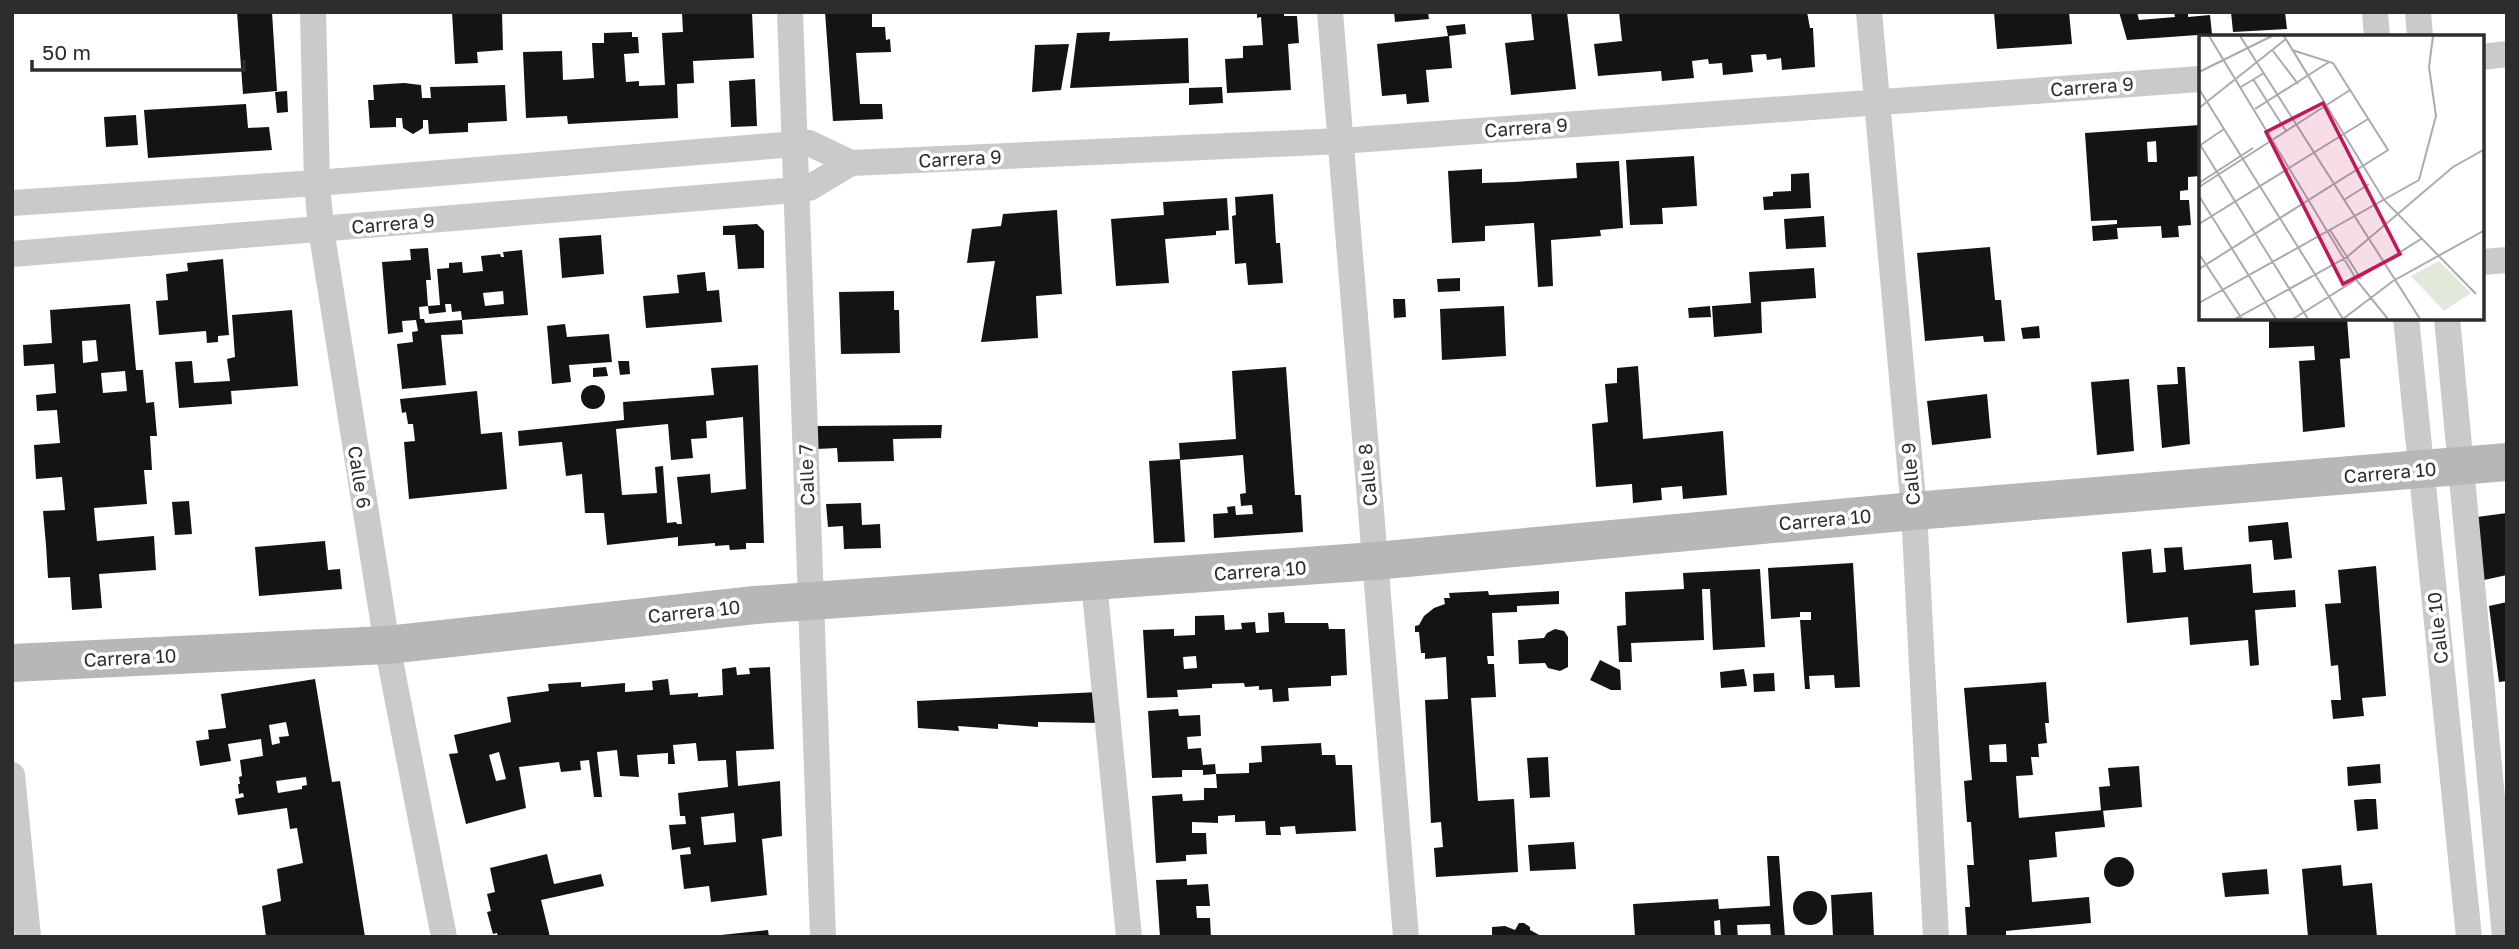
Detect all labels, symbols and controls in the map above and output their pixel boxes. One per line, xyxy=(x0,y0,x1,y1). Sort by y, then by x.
scale bar xyxy=(32,28,243,72)
inset map xyxy=(2199,35,2484,320)
text: 50 m xyxy=(42,39,91,65)
street label: Carrera 9 xyxy=(2050,72,2134,100)
street label: Carrera 9 xyxy=(1484,113,1568,141)
street label: Carrera 9 xyxy=(918,144,1002,172)
street label: Carrera 9 xyxy=(350,208,436,238)
street label: Calle 9 xyxy=(1896,442,1924,506)
street label: Calle 8 xyxy=(1353,443,1381,507)
street label: Calle 6 xyxy=(344,444,376,510)
street label: Calle 7 xyxy=(793,444,819,506)
street label: Carrera 10 xyxy=(2343,456,2437,488)
street label: Carrera 10 xyxy=(1778,503,1872,535)
street label: Carrera 10 xyxy=(1213,555,1307,585)
street label: Calle 10 xyxy=(2422,591,2452,665)
street label: Carrera 10 xyxy=(647,595,741,627)
street label: Carrera 10 xyxy=(83,643,177,671)

